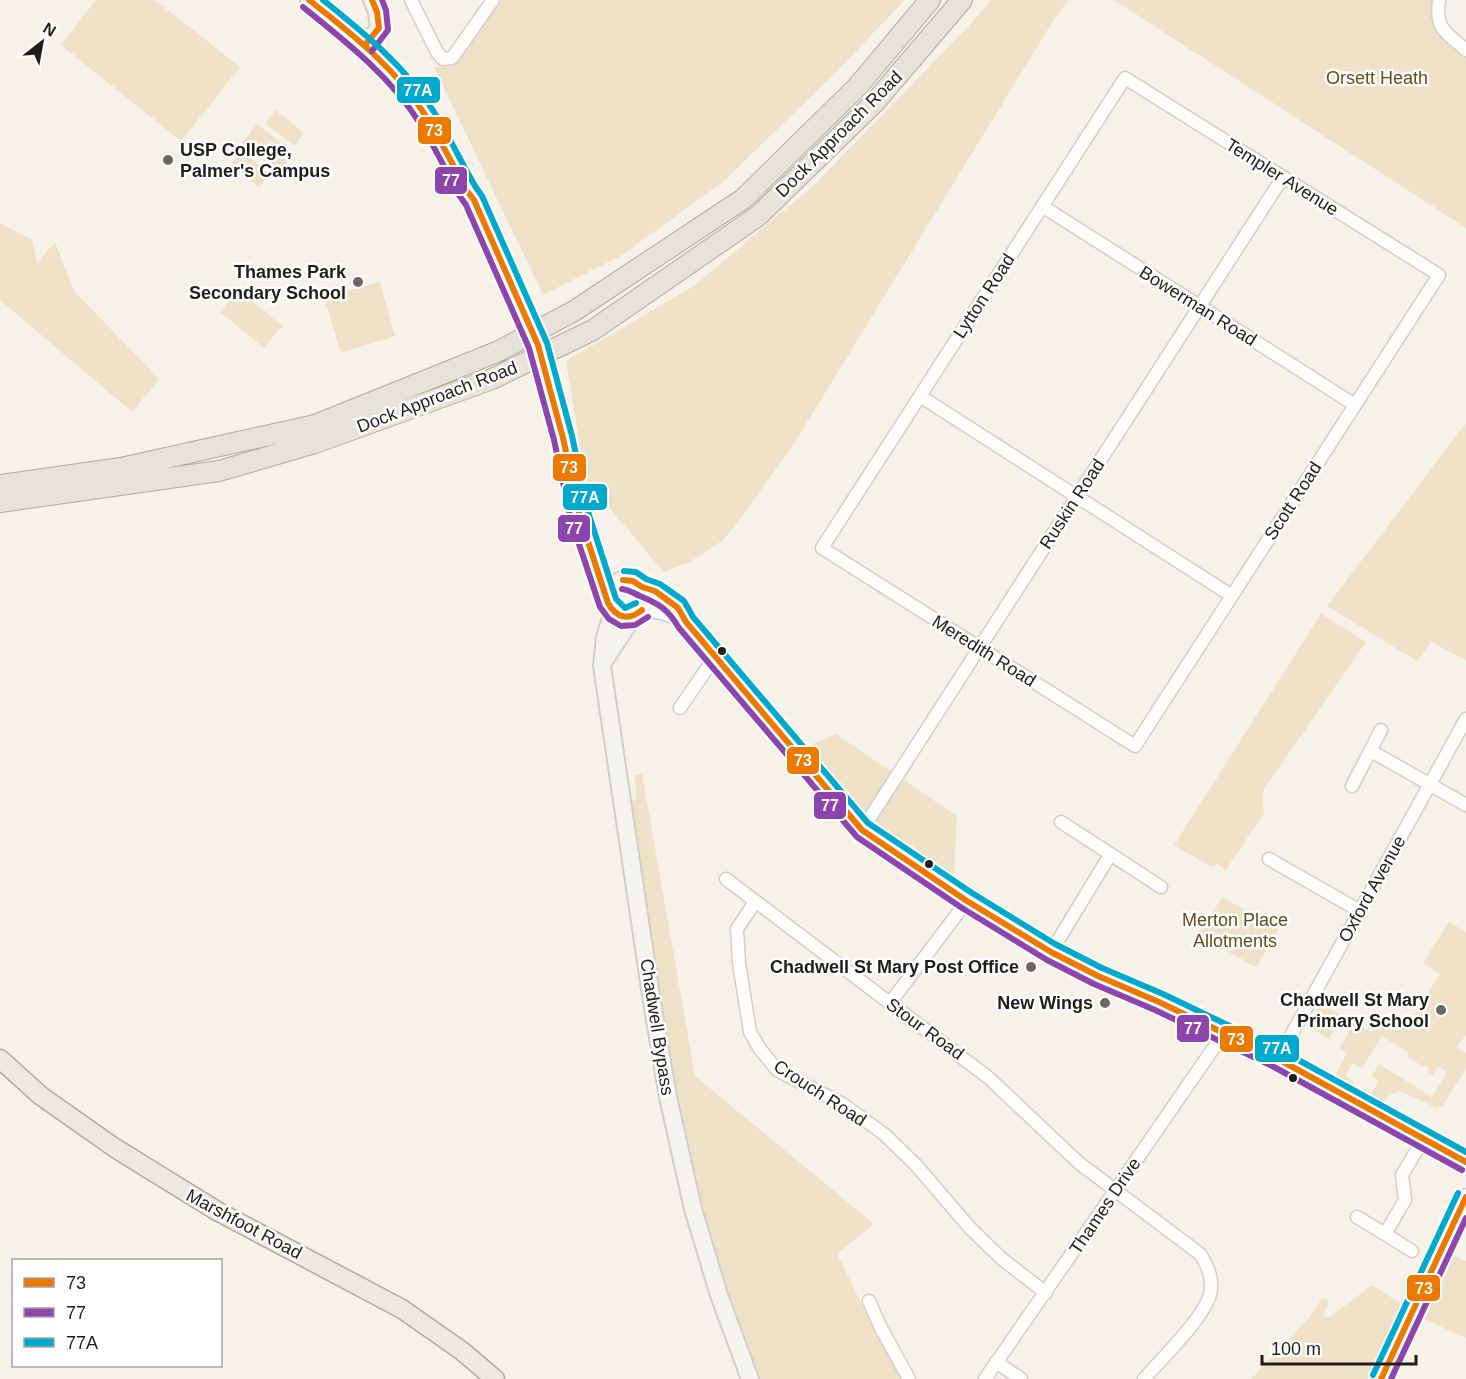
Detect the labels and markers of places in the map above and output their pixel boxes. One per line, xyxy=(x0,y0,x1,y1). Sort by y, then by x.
place label: USP College, Palmer's Campus xyxy=(180,140,330,181)
marker: USP College, Palmer's Campus xyxy=(161,153,175,167)
place label: Thames Park Secondary School xyxy=(189,262,347,303)
marker: Thames Park Secondary School xyxy=(351,275,365,289)
unlabelled marker xyxy=(716,645,728,657)
unlabelled marker xyxy=(923,858,935,870)
place label: Chadwell St Mary Post Office xyxy=(770,957,1019,977)
marker: Chadwell St Mary Post Office xyxy=(1024,960,1038,974)
place label: Chadwell St Mary Primary School xyxy=(1280,990,1429,1031)
place label: New Wings xyxy=(997,993,1093,1013)
marker: New Wings xyxy=(1098,996,1112,1010)
marker: Chadwell St Mary Primary School xyxy=(1434,1003,1448,1017)
unlabelled marker xyxy=(1287,1072,1299,1084)

